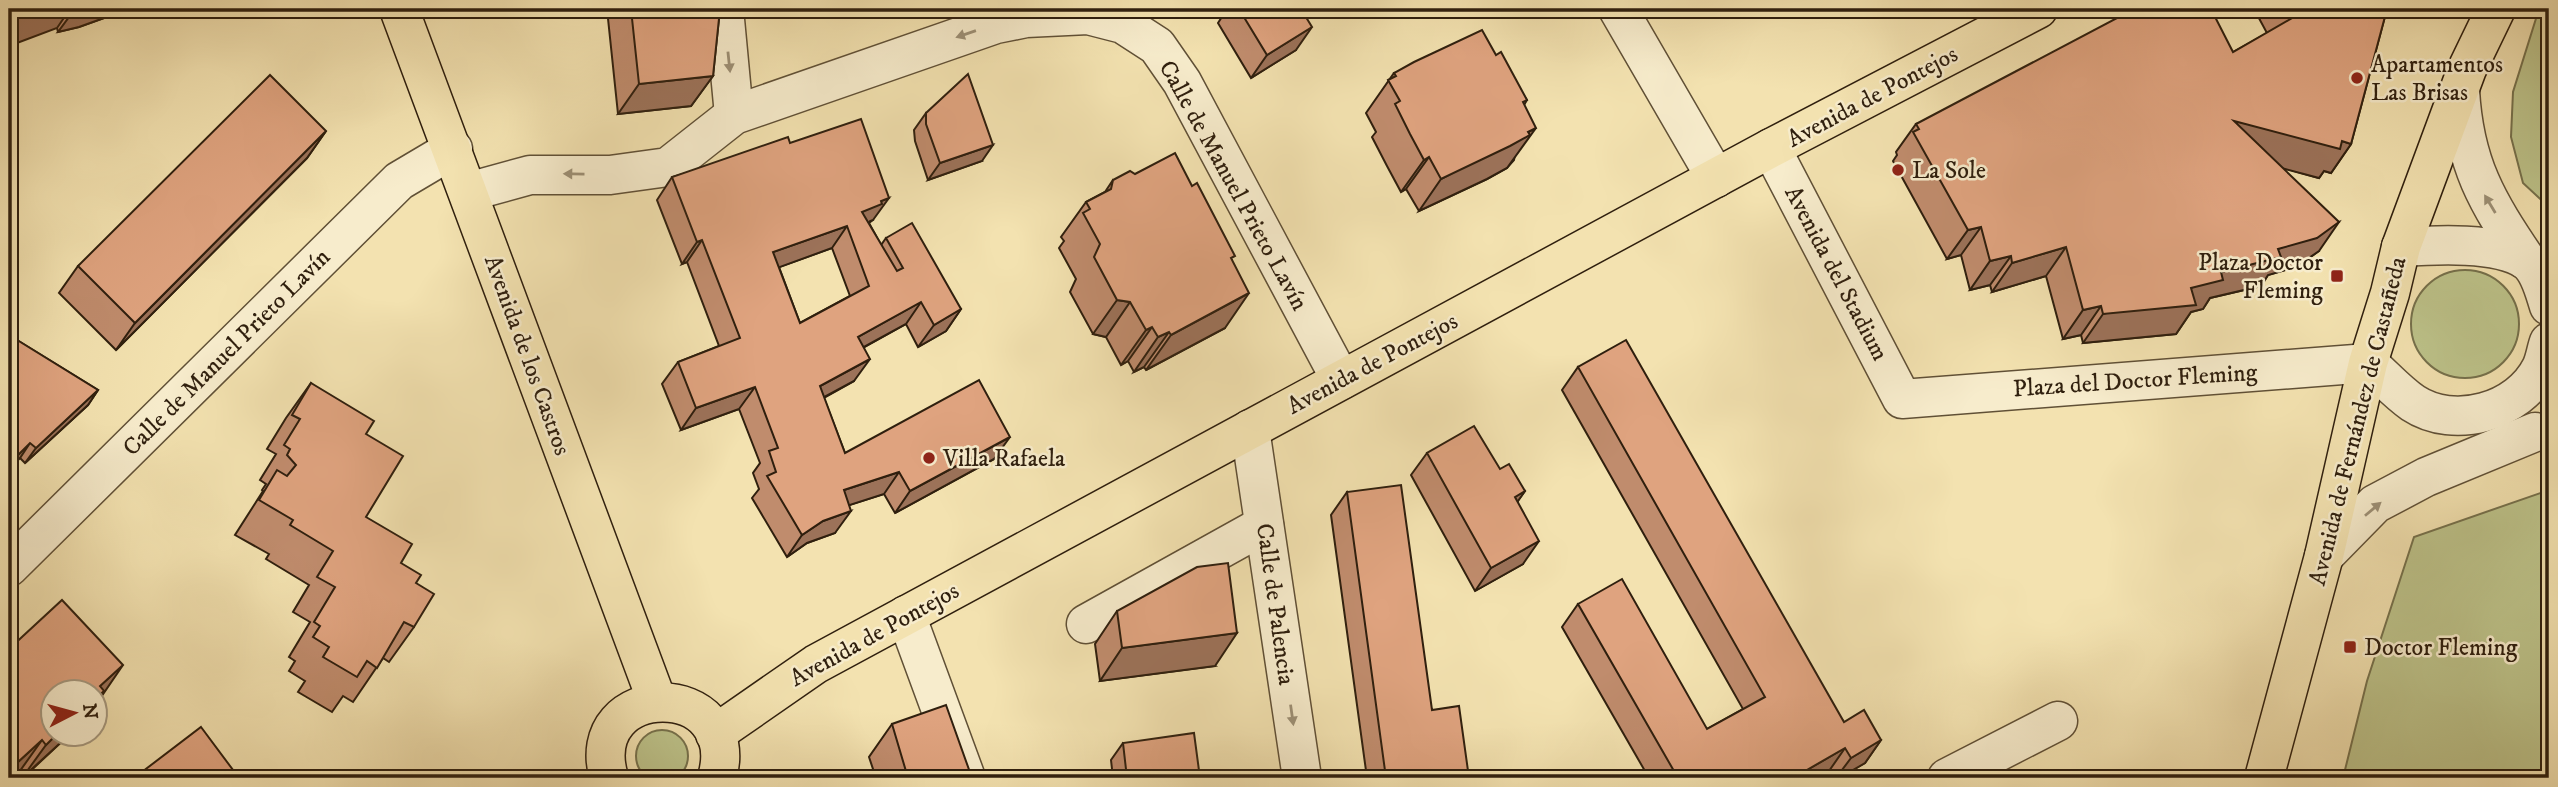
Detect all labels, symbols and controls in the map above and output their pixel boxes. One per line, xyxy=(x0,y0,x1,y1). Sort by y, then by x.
one-way arrow xyxy=(955,29,976,40)
street label: Avenida de Pontejos xyxy=(1782,39,1963,154)
place label: Apartamentos Las Brisas xyxy=(2371,50,2503,108)
one-way arrow xyxy=(724,51,735,73)
street label: Calle de Manuel Prieto Lavín xyxy=(1152,55,1315,316)
marker: Apartamentos Las Brisas xyxy=(2349,70,2365,86)
place label: La Sole xyxy=(1912,156,1986,186)
marker: La Sole xyxy=(1890,162,1906,178)
one-way arrow xyxy=(563,168,585,180)
street label: Avenida del Stadium xyxy=(1777,181,1895,366)
one-way arrow xyxy=(2484,194,2496,213)
street label: Calle de Manuel Prieto Lavín xyxy=(117,242,337,463)
place label: Plaza Doctor Fleming xyxy=(2198,248,2323,306)
street label: Avenida de los Castros xyxy=(477,251,577,460)
street label: Avenida de Fernández de Castañeda xyxy=(2303,253,2414,589)
marker: Plaza Doctor Fleming xyxy=(2329,268,2345,284)
street label: Avenida de Pontejos xyxy=(1282,306,1463,421)
street label: Plaza del Doctor Fleming xyxy=(2012,357,2258,404)
place label: Villa Rafaela xyxy=(942,444,1066,474)
marker: Villa Rafaela xyxy=(921,450,937,466)
one-way arrow xyxy=(2363,501,2381,516)
street label: Calle de Palencia xyxy=(1249,521,1301,688)
street label: Avenida de Pontejos xyxy=(785,576,964,694)
place label: Doctor Fleming xyxy=(2364,633,2518,663)
marker: Doctor Fleming xyxy=(2342,639,2358,655)
north arrow xyxy=(38,678,108,748)
text: N xyxy=(77,702,102,721)
one-way arrow xyxy=(1287,704,1298,726)

